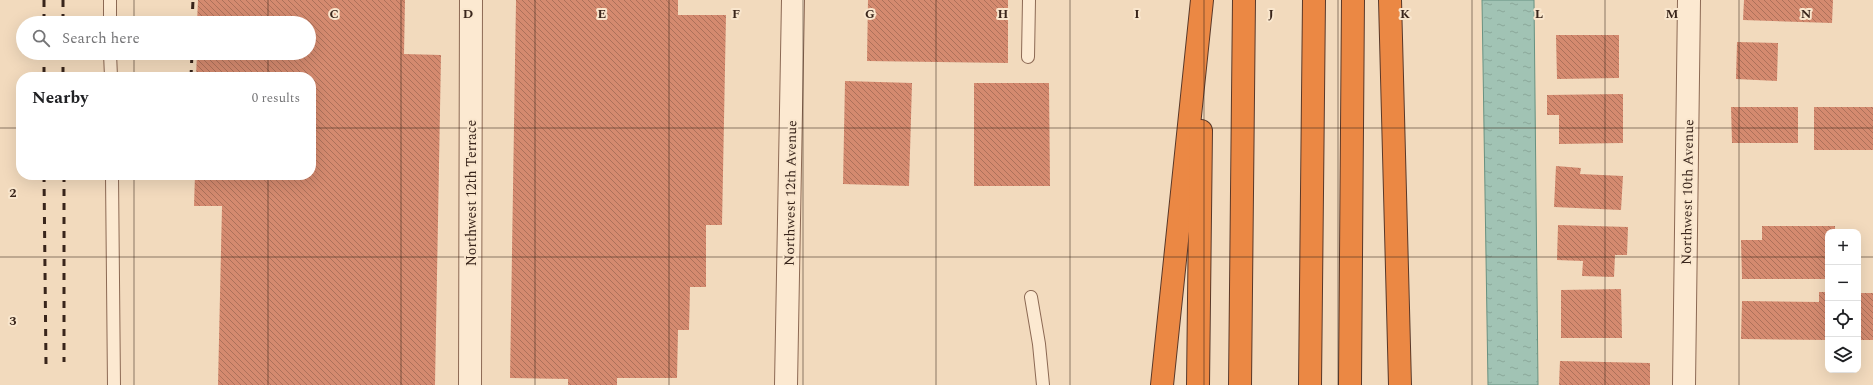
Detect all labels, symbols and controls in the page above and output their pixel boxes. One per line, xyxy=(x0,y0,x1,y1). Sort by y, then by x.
text: C xyxy=(329,4,339,24)
text: D xyxy=(463,4,473,24)
text: E xyxy=(598,4,607,24)
text: F xyxy=(732,4,740,24)
text: G xyxy=(865,4,875,24)
text: H xyxy=(998,4,1009,24)
text: I xyxy=(1134,4,1140,24)
text: J xyxy=(1268,4,1274,24)
text: K xyxy=(1400,4,1410,24)
text: L xyxy=(1535,4,1543,24)
text: M xyxy=(1666,4,1679,24)
text: N xyxy=(1801,4,1812,24)
search box xyxy=(16,16,316,60)
icon: search xyxy=(30,27,52,49)
text: Search here xyxy=(62,27,140,50)
text: Nearby xyxy=(32,85,88,111)
text: 0 results xyxy=(252,88,300,108)
street label: Northwest 12th Terrace xyxy=(461,119,482,266)
street label: Northwest 10th Avenue xyxy=(1676,119,1699,265)
street label: Northwest 12th Avenue xyxy=(779,120,802,266)
text: 2 xyxy=(9,183,17,203)
map controls xyxy=(1825,229,1861,373)
button: + xyxy=(1825,229,1861,265)
button: − xyxy=(1825,265,1861,301)
button: locate xyxy=(1825,301,1861,337)
text: 3 xyxy=(9,311,17,331)
button: layers xyxy=(1825,337,1861,373)

